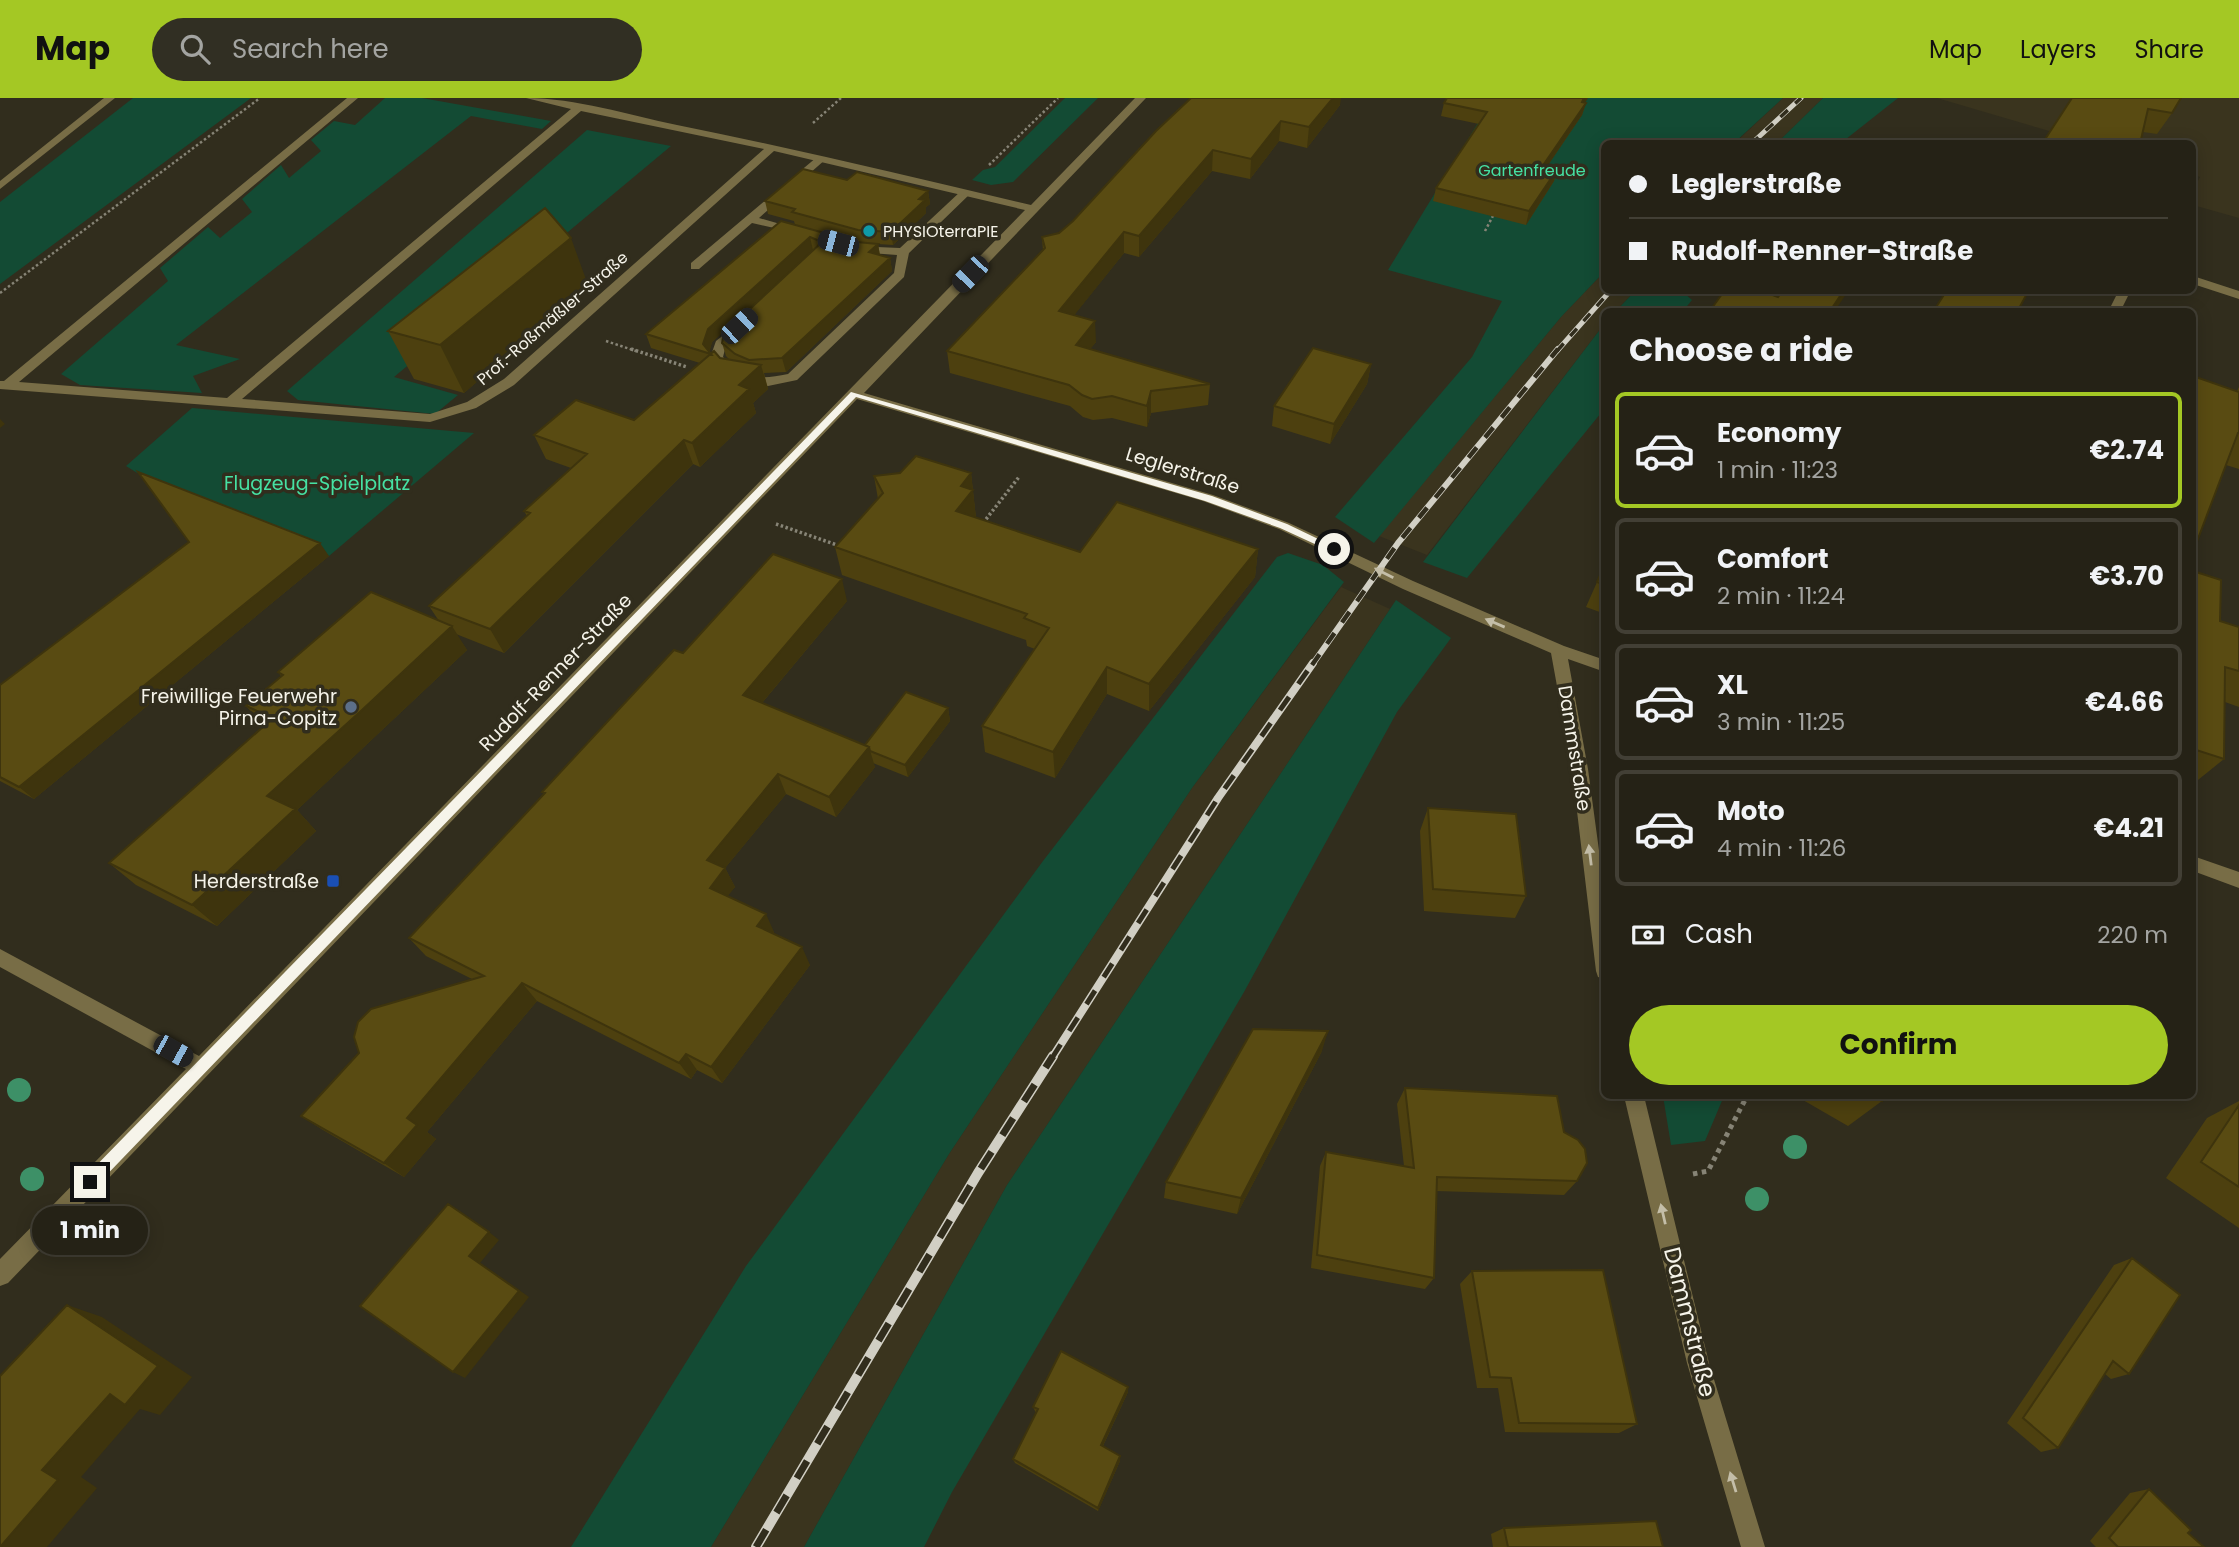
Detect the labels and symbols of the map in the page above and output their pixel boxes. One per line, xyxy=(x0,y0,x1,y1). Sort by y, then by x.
park label: Gartenfreude xyxy=(1478,159,1586,182)
place label: PHYSIOterraPIE xyxy=(883,220,999,243)
marker: PHYSIOterraPIE xyxy=(861,223,877,239)
car xyxy=(815,227,862,259)
street label: Prof.-Roßmäßler-Straße xyxy=(472,246,633,391)
car xyxy=(948,252,993,296)
car xyxy=(717,304,762,348)
street label: Leglerstraße xyxy=(1123,440,1243,501)
park label: Flugzeug-Spielplatz xyxy=(224,470,410,497)
route start xyxy=(1318,533,1350,565)
one-way arrow xyxy=(1374,567,1394,578)
street label: Rudolf-Renner-Straße xyxy=(473,588,638,757)
one-way arrow xyxy=(1485,617,1506,628)
place label: Freiwillige Feuerwehr Pirna-Copitz xyxy=(141,683,337,732)
street label: Dammstraße xyxy=(1551,683,1598,813)
marker: Freiwillige Feuerwehr Pirna-Copitz xyxy=(343,699,359,715)
one-way arrow xyxy=(1585,844,1596,866)
place label: Herderstraße xyxy=(194,868,319,895)
marker: Herderstraße xyxy=(325,873,341,889)
car xyxy=(150,1032,197,1070)
route end xyxy=(74,1166,106,1198)
one-way arrow xyxy=(1657,1203,1668,1225)
callout: 1 min xyxy=(32,1206,148,1256)
street label: Dammstraße xyxy=(1656,1244,1724,1400)
one-way arrow xyxy=(1728,1471,1738,1492)

